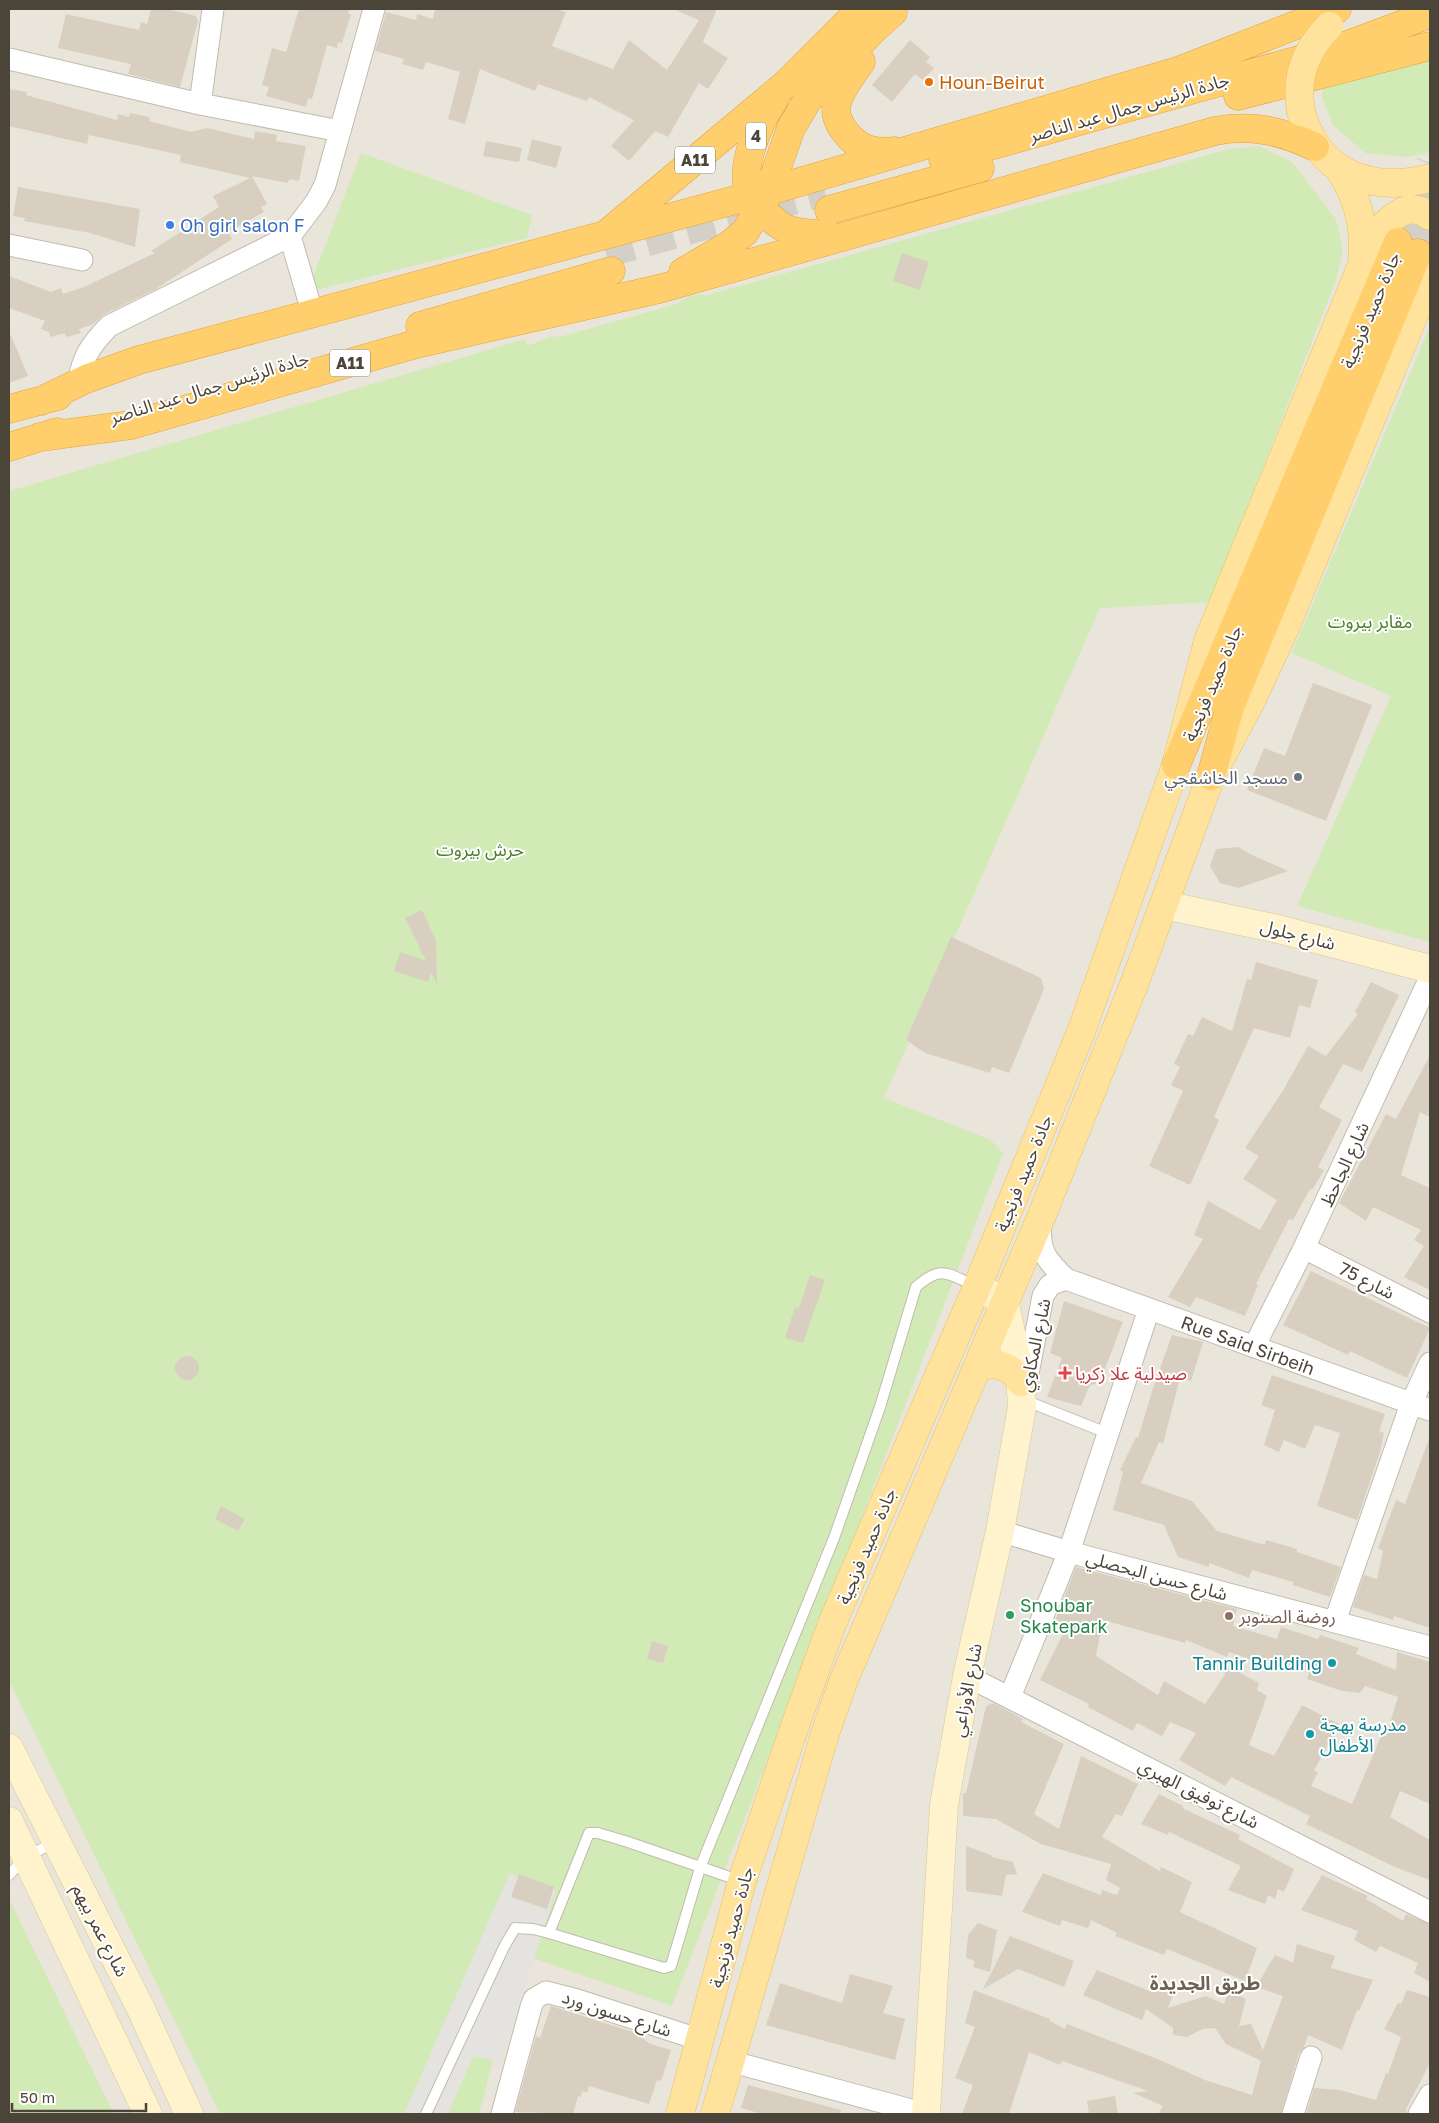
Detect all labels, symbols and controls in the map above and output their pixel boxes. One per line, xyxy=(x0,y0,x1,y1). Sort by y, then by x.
street label: جادة الرئيس جمال عبد الناصر xyxy=(1026,68,1232,147)
place label: Houn-Beirut xyxy=(939,71,1045,93)
marker: Houn-Beirut xyxy=(923,76,935,88)
road number: 4 xyxy=(746,122,766,150)
road number: A11 xyxy=(675,146,715,174)
place label: Oh girl salon F xyxy=(180,214,304,236)
marker: Oh girl salon F xyxy=(164,219,176,231)
street label: جادة حميد فرنجية xyxy=(1336,248,1405,372)
street label: جادة الرئيس جمال عبد الناصر xyxy=(106,346,311,429)
road number: A11 xyxy=(330,349,370,376)
park label: مقابر بيروت xyxy=(1328,610,1412,633)
street label: جادة حميد فرنجية xyxy=(1178,621,1247,745)
place label: مسجد الخاشقجي xyxy=(1164,766,1288,791)
marker: مسجد الخاشقجي xyxy=(1292,771,1304,783)
park label: حرش بيروت xyxy=(436,838,524,861)
street label: شارع جلول xyxy=(1257,914,1338,958)
street label: جادة حميد فرنجية xyxy=(989,1111,1057,1235)
street label: شارع الجاحظ xyxy=(1315,1118,1377,1211)
street label: شارع 75 xyxy=(1334,1257,1399,1307)
street label: شارع المكاوي xyxy=(1013,1296,1059,1395)
street label: Rue Said Sirbeih xyxy=(1178,1311,1318,1379)
place label: صيدلية علا زكريا xyxy=(1075,1362,1187,1385)
marker: صيدلية علا زكريا xyxy=(1059,1367,1071,1379)
street label: جادة حميد فرنجية xyxy=(832,1484,901,1608)
street label: شارع حسن البحصلي xyxy=(1083,1546,1230,1608)
place label: Snoubar Skatepark xyxy=(1020,1594,1108,1637)
place label: روضة الصنوبر xyxy=(1238,1605,1336,1628)
marker: Snoubar Skatepark xyxy=(1004,1609,1016,1621)
marker: روضة الصنوبر xyxy=(1223,1610,1235,1622)
street label: شارع الأوزاعي xyxy=(946,1641,990,1740)
place label: Tannir Building xyxy=(1192,1652,1322,1674)
marker: Tannir Building xyxy=(1326,1657,1338,1669)
place label: مدرسة بهجة الأطفال xyxy=(1320,1713,1407,1757)
marker: مدرسة بهجة الأطفال xyxy=(1304,1728,1316,1740)
street label: شارع توفيق الهبري xyxy=(1133,1753,1263,1836)
street label: جادة حميد فرنجية xyxy=(704,1864,759,1990)
street label: شارع عمر بيهم xyxy=(65,1880,134,1982)
district label: طريق الجديدة xyxy=(1150,1971,1260,1995)
street label: شارع حسون ورد xyxy=(558,1985,674,2045)
scale bar xyxy=(12,2080,146,2112)
text: 50 m xyxy=(20,2088,55,2106)

